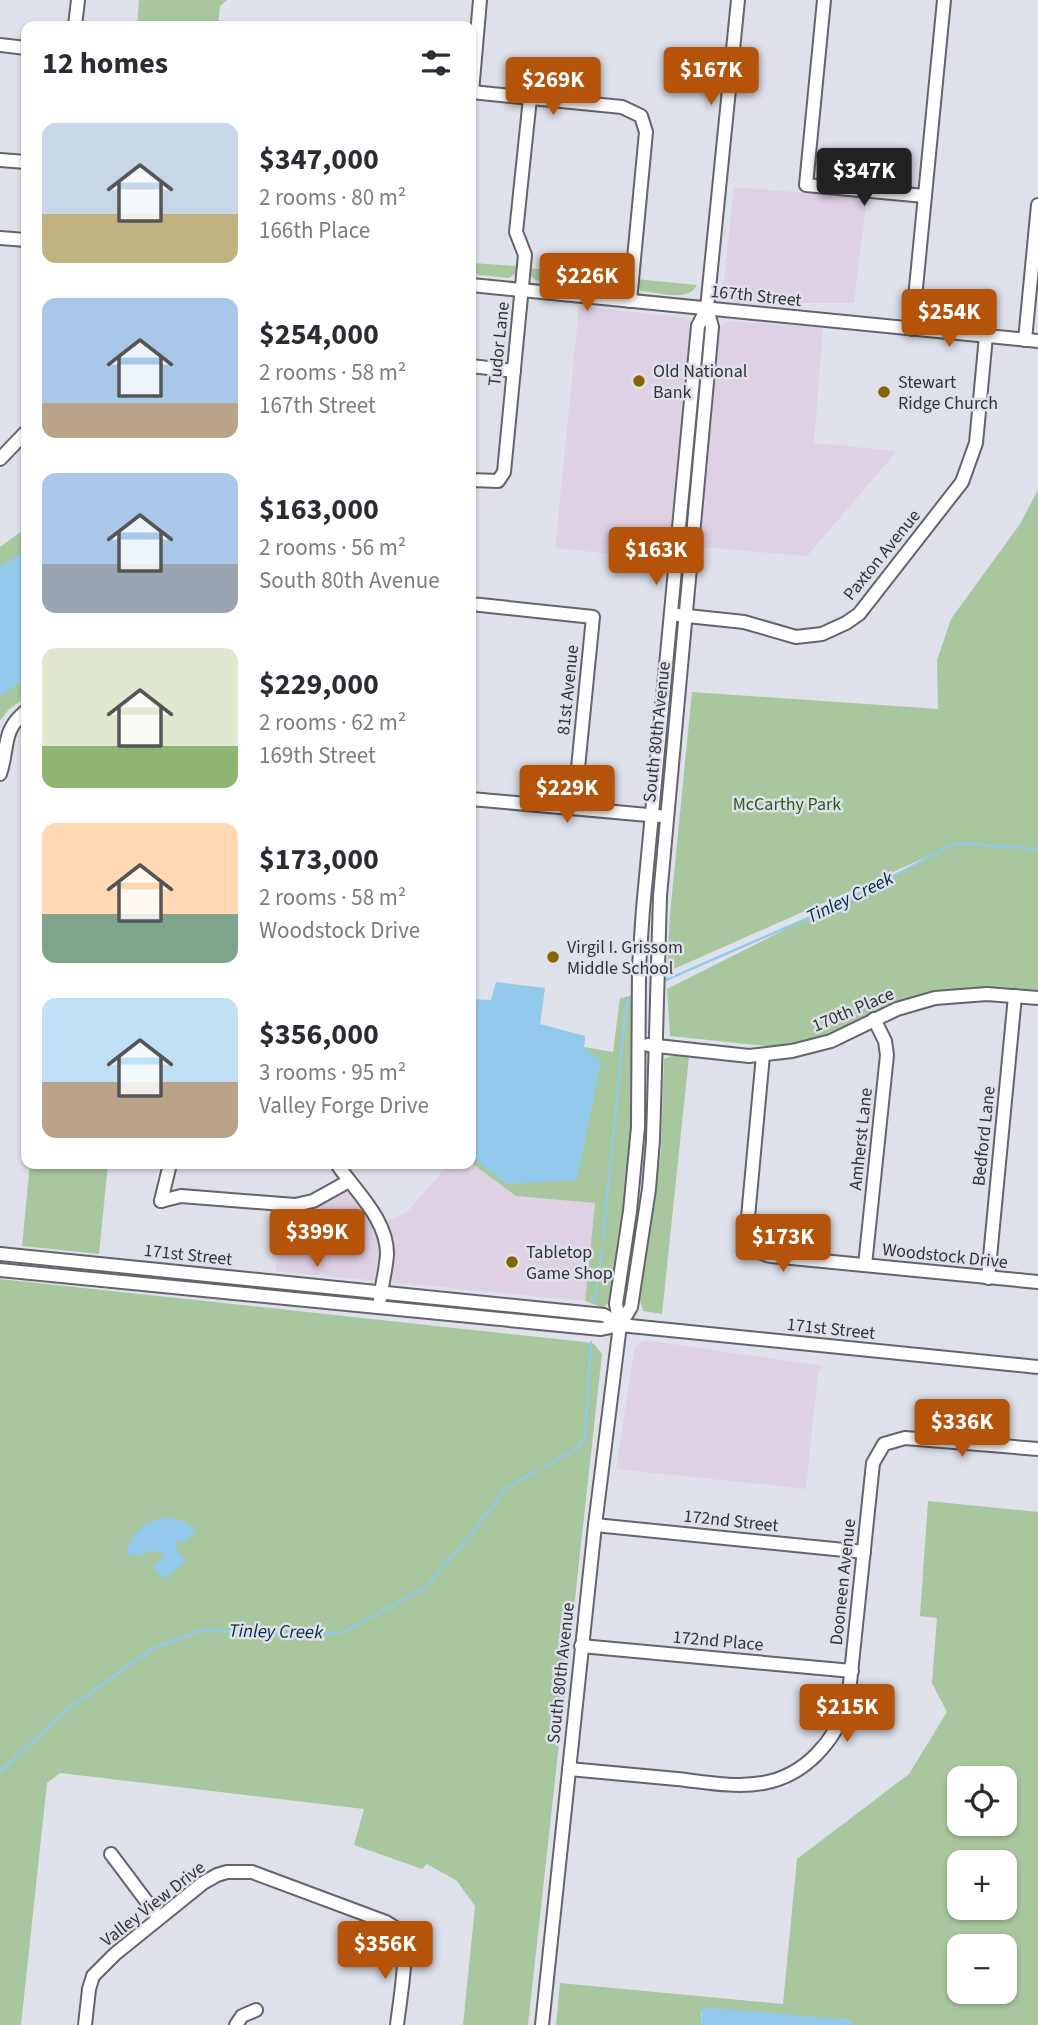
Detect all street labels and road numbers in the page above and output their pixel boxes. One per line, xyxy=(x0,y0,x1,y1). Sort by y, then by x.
street label: 167th Street xyxy=(709,279,803,313)
street label: Tudor Lane xyxy=(482,300,516,387)
street label: Paxton Avenue xyxy=(837,504,927,606)
street label: 81st Avenue xyxy=(551,644,585,736)
street label: South 80th Avenue xyxy=(637,660,677,804)
street label: 170th Place xyxy=(808,981,898,1038)
street label: Bedford Lane xyxy=(966,1085,1002,1187)
street label: Amherst Lane xyxy=(843,1086,879,1192)
street label: Woodstock Drive xyxy=(881,1237,1009,1275)
street label: 171st Street xyxy=(143,1238,233,1272)
street label: 171st Street xyxy=(786,1312,876,1346)
street label: 172nd Street xyxy=(682,1504,780,1538)
street label: Dooneen Avenue xyxy=(824,1517,862,1647)
street label: South 80th Avenue xyxy=(541,1601,581,1745)
street label: 172nd Place xyxy=(672,1625,764,1657)
street label: Valley View Drive xyxy=(95,1855,211,1953)

